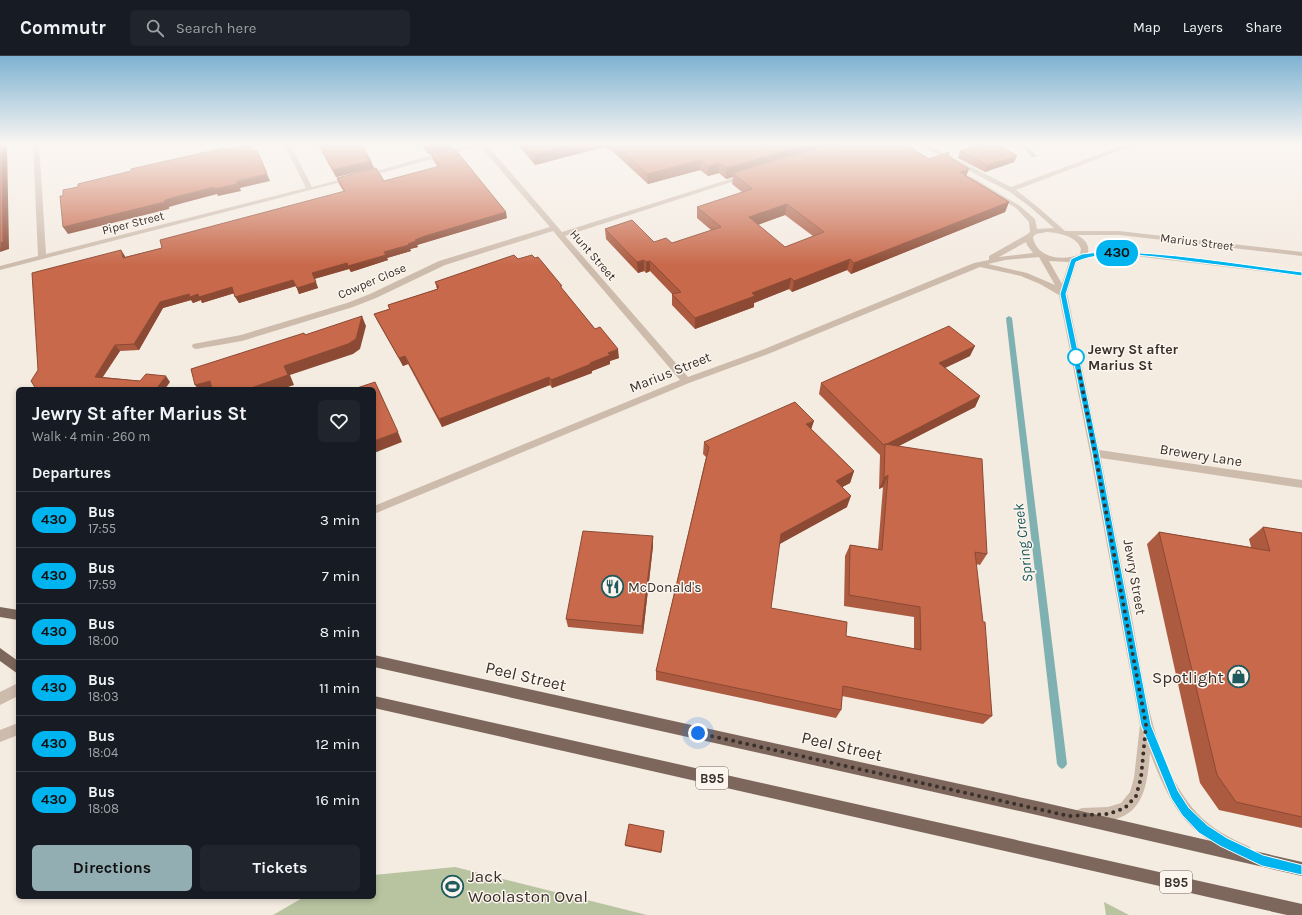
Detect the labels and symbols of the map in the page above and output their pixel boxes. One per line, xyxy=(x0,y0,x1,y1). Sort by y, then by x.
street label: Piper Street xyxy=(100,208,166,237)
street label: Hunt Street xyxy=(567,227,619,284)
street label: Marius Street xyxy=(1159,231,1235,254)
line badge: 430 xyxy=(1094,240,1140,266)
street label: Cowper Close xyxy=(336,260,408,302)
place label: Jewry St after Marius St xyxy=(1088,341,1179,374)
street label: Marius Street xyxy=(627,348,713,397)
marker: Jewry St after Marius St xyxy=(1067,348,1085,366)
street label: Brewery Lane xyxy=(1159,441,1243,470)
water label: Spring Creek xyxy=(1009,502,1037,583)
street label: Jewry Street xyxy=(1120,538,1150,616)
restaurant icon: McDonald's xyxy=(599,574,625,600)
place label: McDonald's xyxy=(628,579,702,596)
street label: Peel Street xyxy=(484,657,568,695)
shop icon: Spotlight xyxy=(1226,664,1252,690)
place label: Spotlight xyxy=(1152,667,1224,687)
your location xyxy=(688,723,708,743)
street label: Peel Street xyxy=(800,727,884,765)
road number: B95 xyxy=(696,767,728,789)
place label: Jack Woolaston Oval xyxy=(468,866,588,906)
road number: B95 xyxy=(1160,871,1192,893)
sports icon: Jack Woolaston Oval xyxy=(439,873,465,899)

